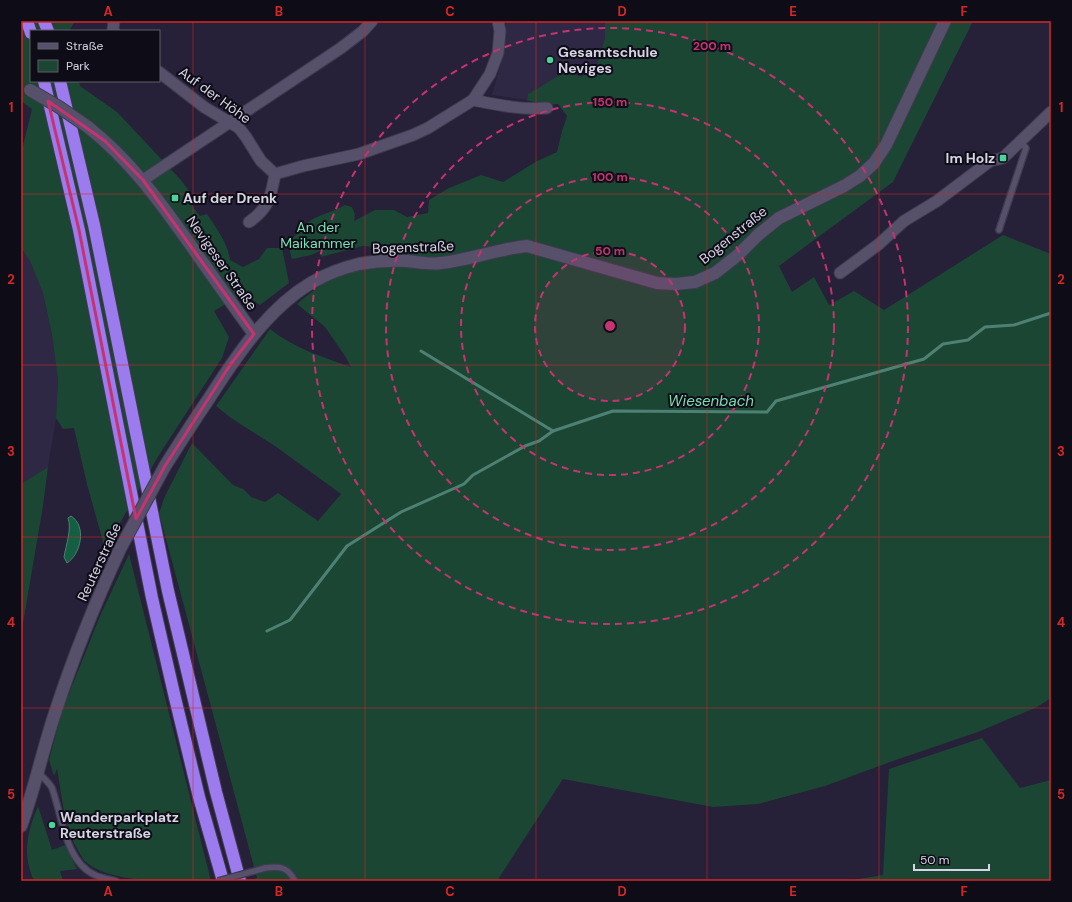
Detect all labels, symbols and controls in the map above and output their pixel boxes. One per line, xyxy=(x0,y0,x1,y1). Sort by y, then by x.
text: A xyxy=(103,3,113,20)
text: B xyxy=(275,3,283,20)
text: C xyxy=(445,3,455,20)
text: D xyxy=(617,3,627,20)
text: E xyxy=(789,3,797,20)
text: F xyxy=(960,3,968,20)
legend xyxy=(30,30,160,82)
text: Straße xyxy=(66,38,103,54)
text: 200 m xyxy=(693,38,731,54)
place label: Gesamtschule Neviges xyxy=(558,43,658,77)
marker: Gesamtschule Neviges xyxy=(545,55,555,65)
text: Park xyxy=(66,58,90,74)
street label: Auf der Höhe xyxy=(175,63,255,127)
text: 150 m xyxy=(593,94,627,110)
text: 1 xyxy=(9,99,13,116)
text: 1 xyxy=(1059,99,1063,116)
place label: Im Holz xyxy=(946,149,995,167)
marker: Im Holz xyxy=(998,153,1008,163)
text: 100 m xyxy=(592,169,628,185)
place label: Auf der Drenk xyxy=(183,189,277,207)
marker: Auf der Drenk xyxy=(170,193,180,203)
street label: Bogenstraße xyxy=(695,202,771,268)
street label: Nevigeser Straße xyxy=(183,212,261,314)
park label: An der Maikammer xyxy=(280,218,356,252)
street label: Bogenstraße xyxy=(372,237,454,257)
text: 50 m xyxy=(595,243,625,259)
text: 2 xyxy=(7,271,15,288)
text: 2 xyxy=(1057,271,1065,288)
centre of rings xyxy=(603,319,617,333)
water label: Wiesenbach xyxy=(668,391,754,411)
text: 3 xyxy=(7,443,15,460)
text: 3 xyxy=(1057,443,1065,460)
street label: Reuterstraße xyxy=(73,520,125,604)
text: 4 xyxy=(7,614,15,631)
text: 4 xyxy=(1057,614,1065,631)
text: 5 xyxy=(7,786,15,803)
text: 5 xyxy=(1057,786,1065,803)
place label: Wanderparkplatz Reuterstraße xyxy=(60,808,179,842)
marker: Wanderparkplatz Reuterstraße xyxy=(47,820,57,830)
scale bar xyxy=(914,846,989,872)
text: 50 m xyxy=(920,852,949,868)
text: A xyxy=(103,883,113,900)
text: B xyxy=(275,883,283,900)
text: C xyxy=(445,883,455,900)
text: D xyxy=(617,883,627,900)
text: E xyxy=(789,883,797,900)
text: F xyxy=(960,883,968,900)

